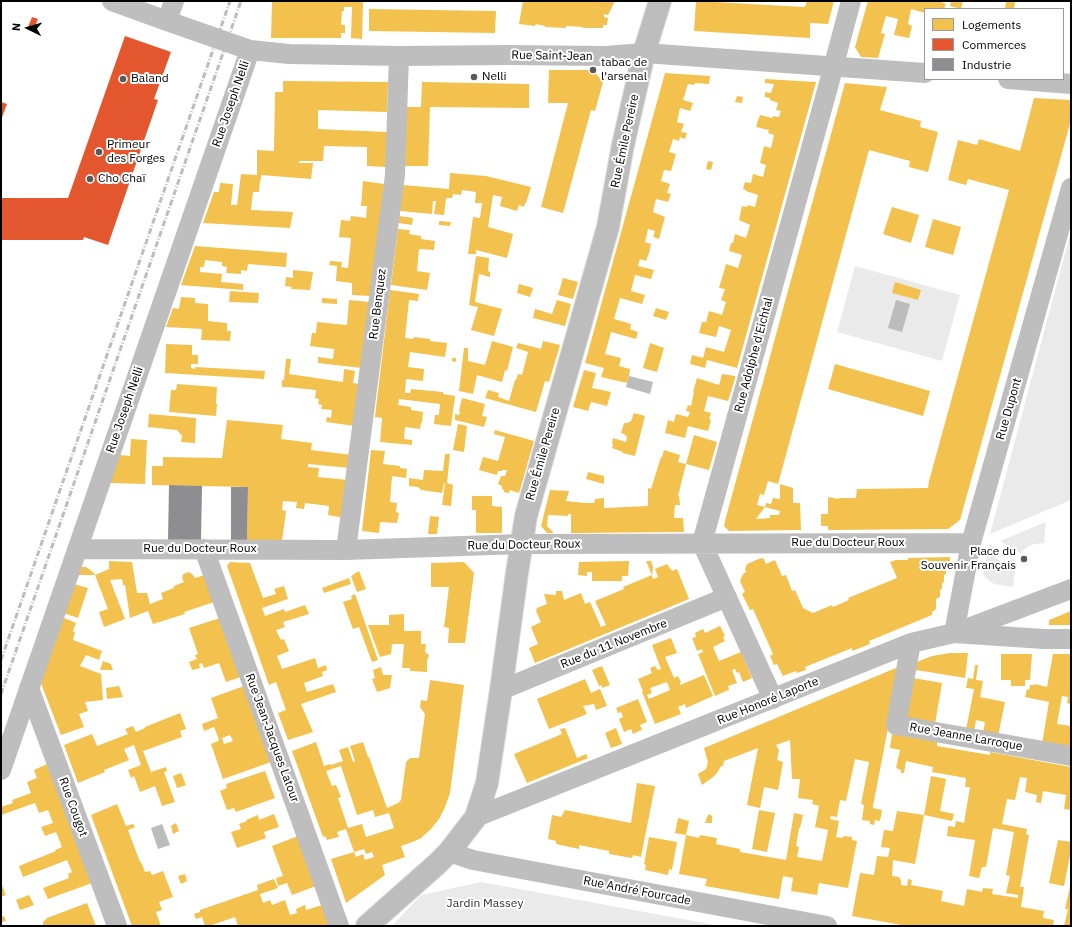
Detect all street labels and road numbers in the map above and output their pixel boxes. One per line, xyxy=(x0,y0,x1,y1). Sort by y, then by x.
street label: Rue Saint-Jean xyxy=(511,48,593,64)
street label: Rue Joseph Nelli xyxy=(209,59,253,149)
street label: Rue Émile Pereire xyxy=(608,93,642,189)
street label: Rue Benquez xyxy=(367,268,389,340)
street label: Rue Adolphe d'Eichtal xyxy=(732,296,776,414)
street label: Rue Joseph Nelli xyxy=(103,365,147,455)
street label: Rue Dupont xyxy=(993,376,1025,442)
street label: Rue Émile Pereire xyxy=(523,406,563,502)
street label: Rue du Docteur Roux xyxy=(791,536,905,550)
street label: Rue du Docteur Roux xyxy=(467,537,581,553)
street label: Rue du Docteur Roux xyxy=(143,542,257,556)
street label: Rue du 11 Novembre xyxy=(559,616,669,672)
street label: Rue Jean-Jacques Latour xyxy=(242,671,302,805)
street label: Rue Honoré Laporte xyxy=(715,674,821,728)
street label: Rue Jeanne Larroque xyxy=(908,720,1024,754)
street label: Rue Cougot xyxy=(56,775,90,839)
street label: Rue André Fourcade xyxy=(582,873,692,909)

